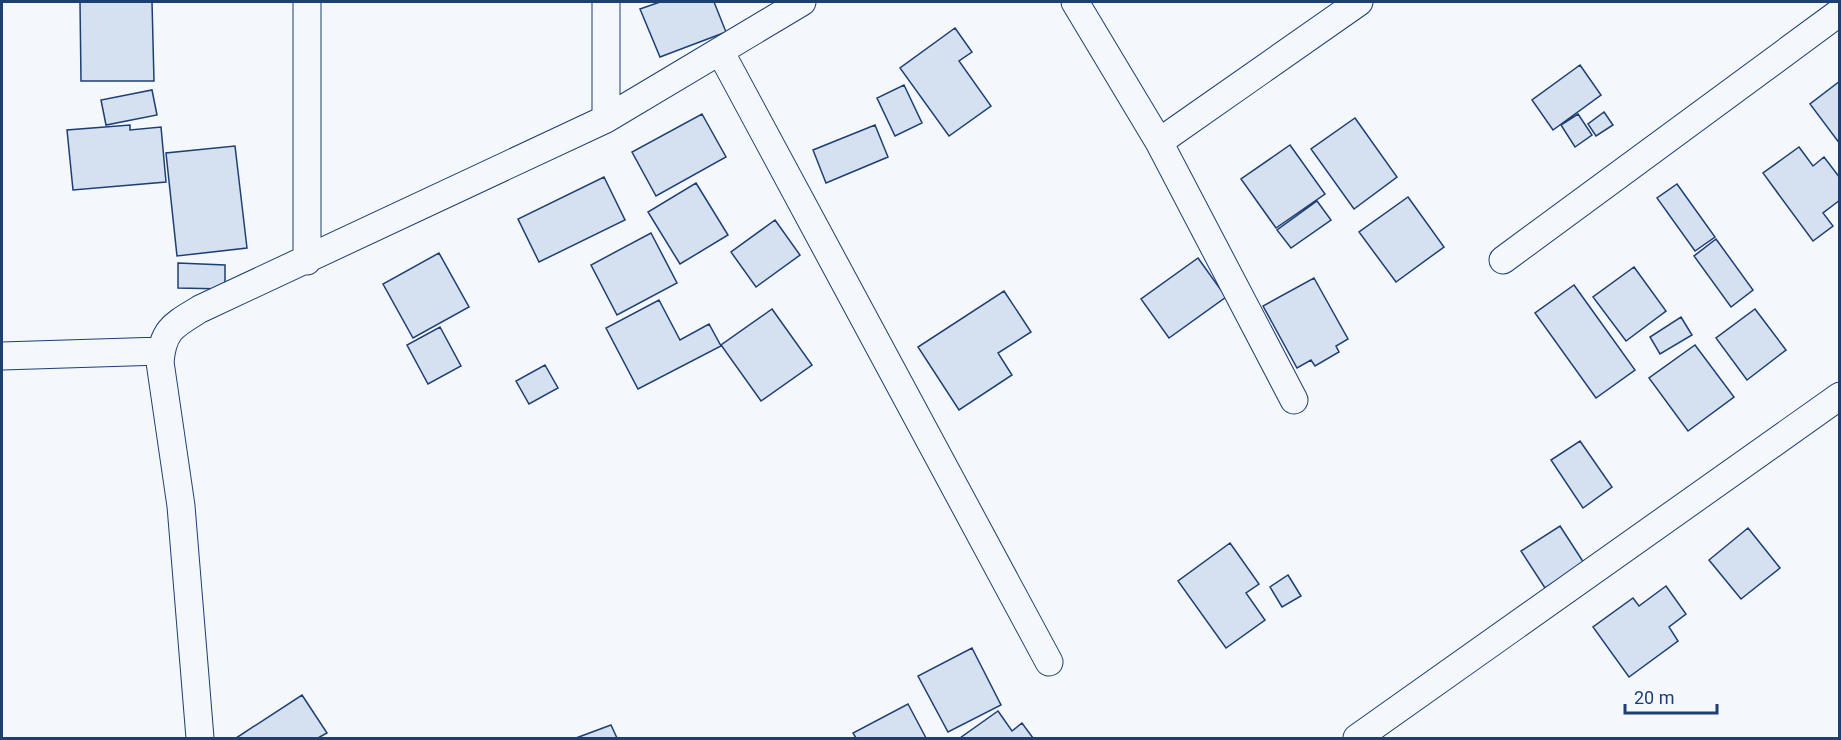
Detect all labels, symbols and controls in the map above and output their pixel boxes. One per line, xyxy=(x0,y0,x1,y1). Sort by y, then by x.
scale bar xyxy=(1625,677,1716,715)
text: 20 m xyxy=(1634,687,1674,708)

